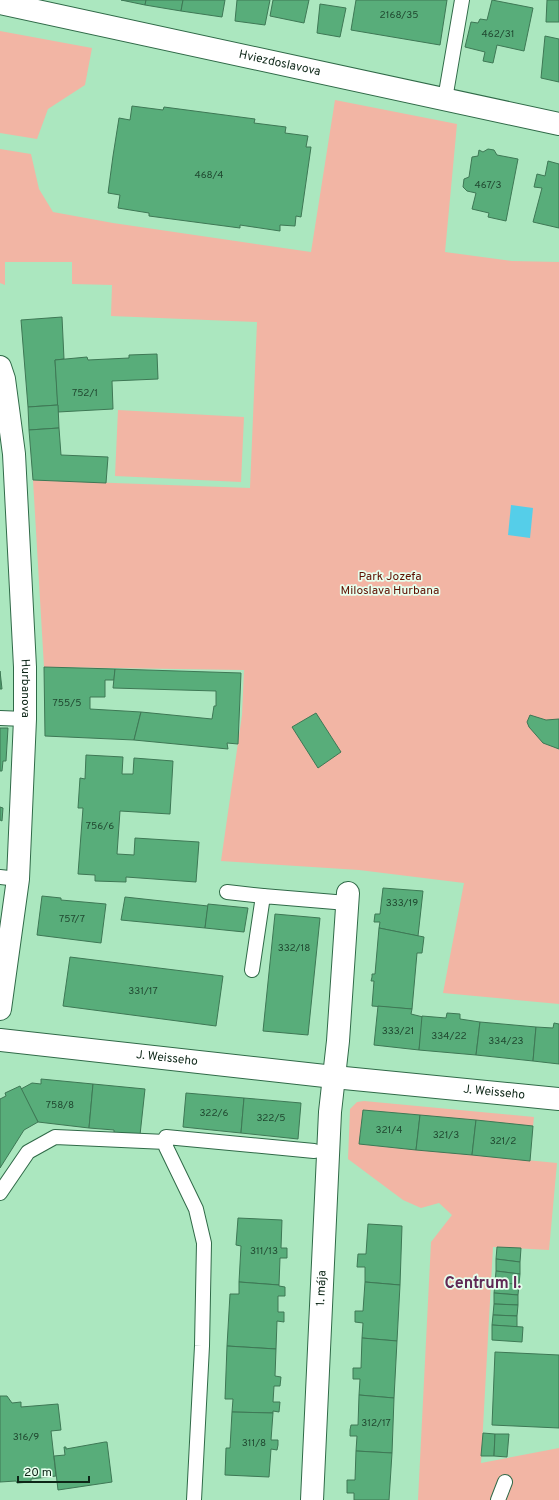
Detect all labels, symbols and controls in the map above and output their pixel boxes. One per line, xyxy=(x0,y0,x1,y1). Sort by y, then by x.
house number: 2168/35 xyxy=(380,9,418,22)
house number: 462/31 xyxy=(482,28,514,41)
street label: Hviezdoslavova xyxy=(237,47,322,80)
house number: 468/4 xyxy=(194,169,224,182)
house number: 467/3 xyxy=(474,179,502,192)
house number: 752/1 xyxy=(72,387,98,400)
park label: Park Jozefa Miloslava Hurbana xyxy=(341,569,439,599)
street label: Hurbanova xyxy=(17,658,33,718)
house number: 755/5 xyxy=(53,697,81,710)
house number: 756/6 xyxy=(86,820,114,833)
house number: 333/19 xyxy=(386,897,418,910)
house number: 757/7 xyxy=(59,913,85,926)
house number: 332/18 xyxy=(278,942,310,955)
house number: 331/17 xyxy=(128,985,158,998)
house number: 333/21 xyxy=(382,1025,414,1038)
house number: 334/22 xyxy=(431,1030,467,1043)
house number: 334/23 xyxy=(488,1035,524,1048)
street label: J. Weisseho xyxy=(135,1047,199,1070)
street label: J. Weisseho xyxy=(463,1082,526,1104)
house number: 758/8 xyxy=(46,1099,74,1112)
house number: 322/6 xyxy=(200,1107,228,1120)
house number: 322/5 xyxy=(256,1112,286,1125)
house number: 321/4 xyxy=(376,1124,402,1137)
house number: 321/3 xyxy=(433,1129,459,1142)
house number: 321/2 xyxy=(490,1135,516,1148)
house number: 311/13 xyxy=(250,1245,278,1258)
street label: 1. mája xyxy=(313,1270,331,1306)
district label: Centrum I. xyxy=(445,1274,522,1294)
house number: 312/17 xyxy=(361,1417,391,1430)
house number: 316/9 xyxy=(13,1431,39,1444)
house number: 311/8 xyxy=(242,1437,266,1450)
scale bar xyxy=(18,1458,89,1484)
text: 20 m xyxy=(24,1465,52,1481)

